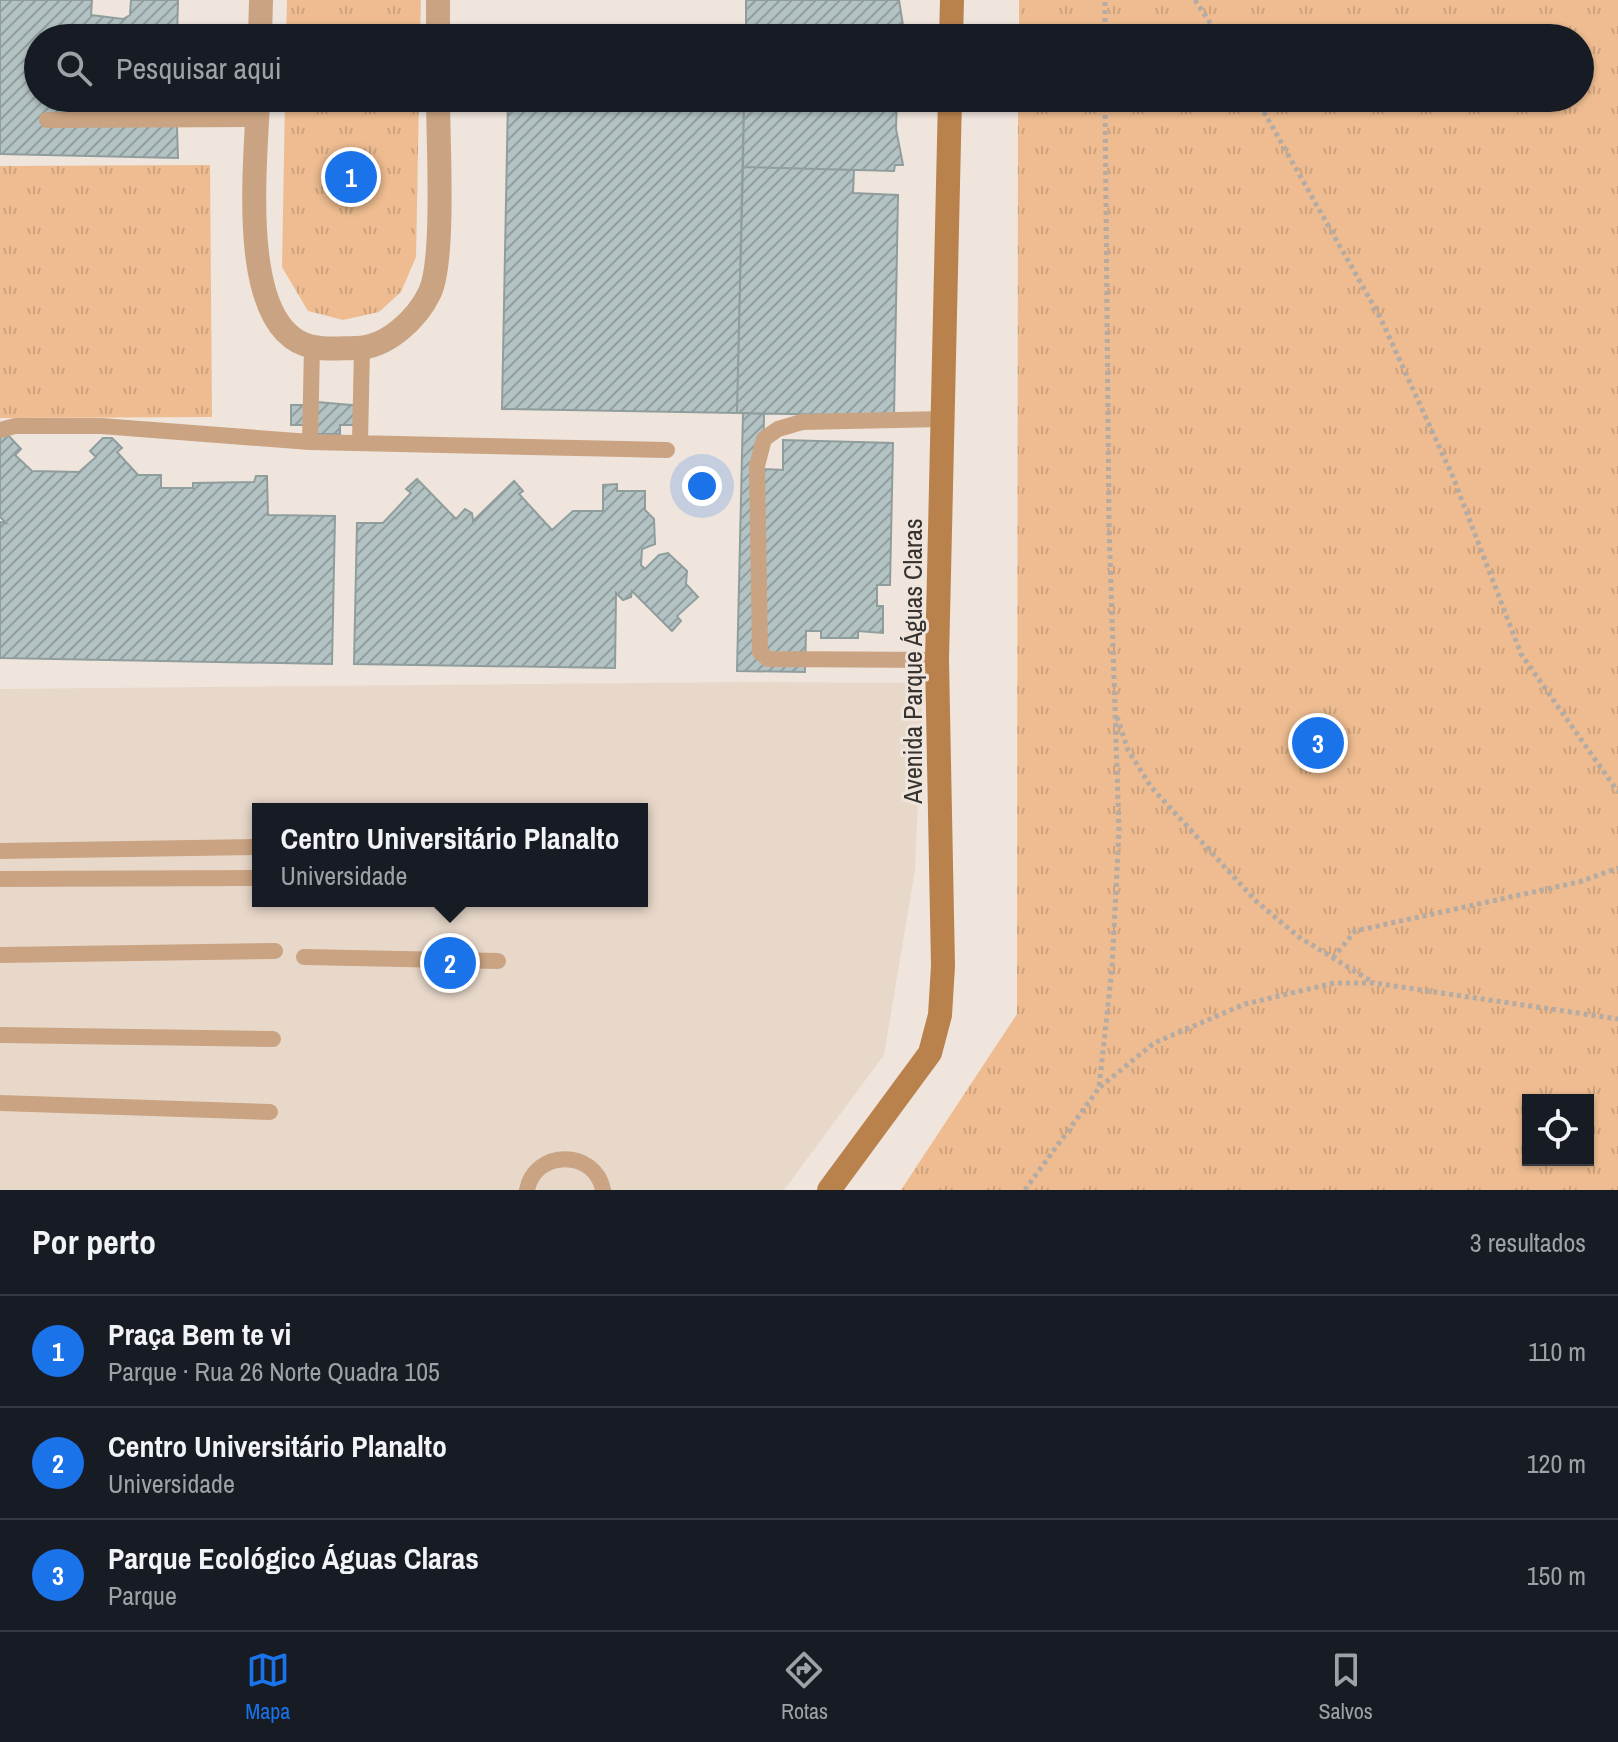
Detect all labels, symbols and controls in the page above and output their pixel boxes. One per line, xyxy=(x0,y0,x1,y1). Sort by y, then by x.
search box xyxy=(24,24,1594,112)
icon: search xyxy=(52,46,96,90)
text: Pesquisar aqui xyxy=(116,48,281,88)
pin: 1 xyxy=(325,147,377,207)
your location xyxy=(682,466,722,506)
street label: Avenida Parque Águas Claras xyxy=(895,518,930,805)
pin: 3 xyxy=(1292,713,1344,773)
popup xyxy=(252,803,648,907)
text: Centro Universitário Planalto xyxy=(280,818,620,858)
text: Universidade xyxy=(280,858,407,893)
pin: 2 xyxy=(424,933,476,993)
map controls xyxy=(1522,1094,1594,1166)
button: locate xyxy=(1522,1094,1594,1166)
text: Por perto xyxy=(32,1219,156,1265)
text: 3 resultados xyxy=(1470,1225,1586,1260)
text: Praça Bem te vi xyxy=(108,1314,291,1354)
text: 1 xyxy=(52,1334,64,1369)
text: 110 m xyxy=(1528,1334,1586,1369)
text: Parque · Rua 26 Norte Quadra 105 xyxy=(108,1354,440,1389)
text: Centro Universitário Planalto xyxy=(108,1426,447,1466)
text: 2 xyxy=(52,1446,64,1481)
text: 120 m xyxy=(1527,1446,1586,1481)
text: Universidade xyxy=(108,1466,235,1501)
text: Parque Ecológico Águas Claras xyxy=(108,1538,479,1578)
text: 3 xyxy=(52,1558,64,1593)
text: 150 m xyxy=(1527,1558,1586,1593)
text: Parque xyxy=(108,1578,177,1613)
tab: Mapa xyxy=(245,1648,290,1726)
tab: Rotas xyxy=(781,1648,828,1726)
tab: Salvos xyxy=(1319,1648,1373,1726)

